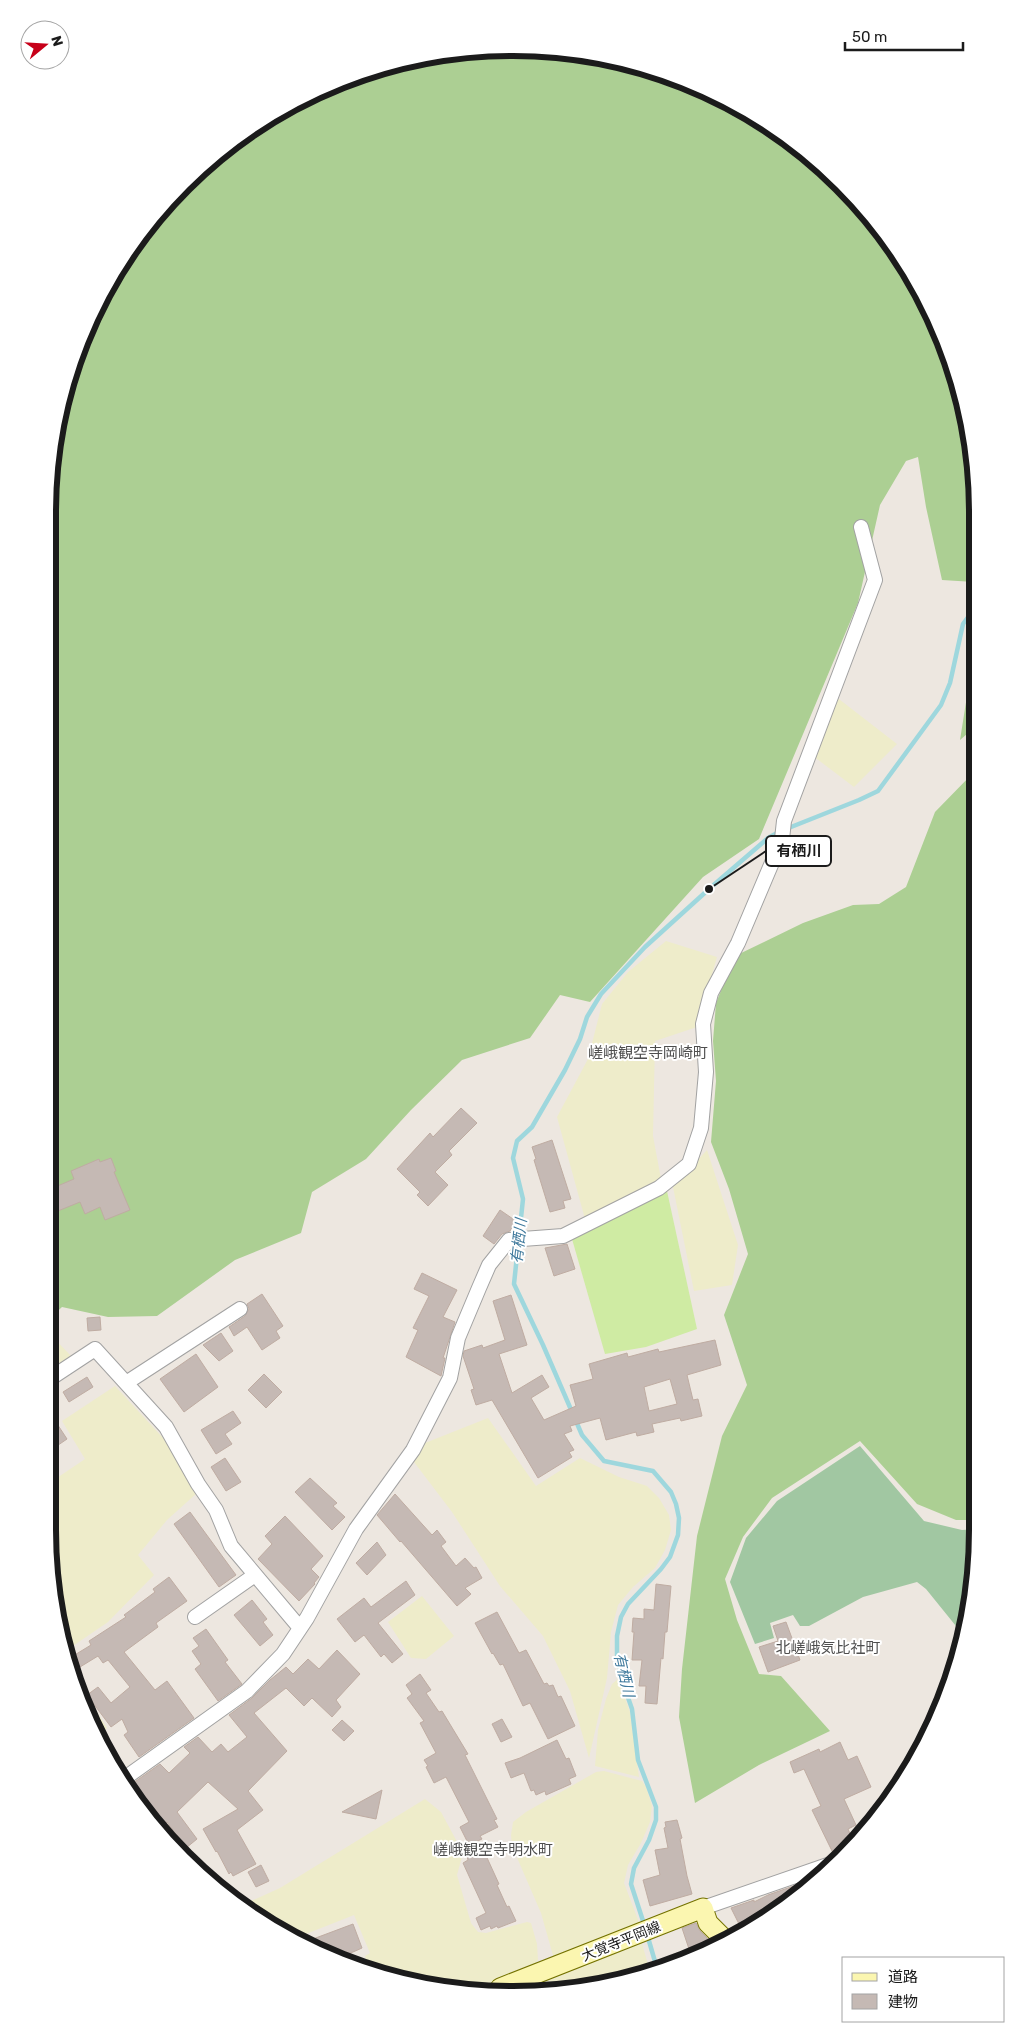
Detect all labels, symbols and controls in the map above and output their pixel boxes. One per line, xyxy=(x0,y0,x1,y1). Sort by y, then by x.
north arrow xyxy=(20,20,70,70)
scale bar xyxy=(845,20,962,52)
text: 50 m xyxy=(852,28,887,46)
text: N xyxy=(47,34,67,49)
callout: 有栖川 xyxy=(766,836,831,866)
text: 有栖川 xyxy=(776,842,822,860)
district label: 嵯峨観空寺岡崎町 xyxy=(588,1044,708,1062)
water label: 有栖川 xyxy=(508,1216,531,1264)
district label: 北嵯峨気比社町 xyxy=(775,1639,881,1657)
water label: 有栖川 xyxy=(610,1651,638,1701)
district label: 嵯峨観空寺明水町 xyxy=(433,1841,553,1859)
street label: 大覚寺平岡線 xyxy=(579,1918,663,1965)
legend xyxy=(842,1957,1005,2022)
text: 道路 xyxy=(888,1968,918,1986)
text: 建物 xyxy=(888,1993,918,2011)

